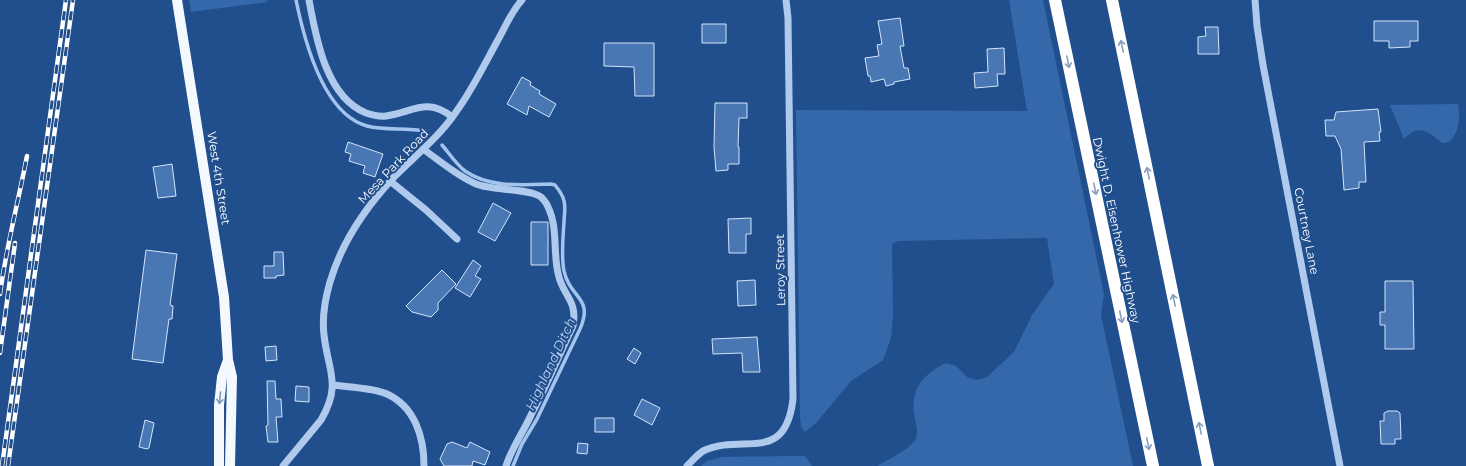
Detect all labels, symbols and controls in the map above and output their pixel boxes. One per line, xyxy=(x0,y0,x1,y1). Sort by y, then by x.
one-way arrow xyxy=(1117,40,1125,53)
one-way arrow xyxy=(1064,55,1072,68)
street label: Mesa Park Road xyxy=(355,126,431,206)
street label: West 4th Street xyxy=(204,130,234,226)
street label: Dwight D. Eisenhower Highway xyxy=(1090,136,1144,325)
one-way arrow xyxy=(1144,167,1152,180)
one-way arrow xyxy=(1091,183,1099,196)
street label: Courtney Lane xyxy=(1291,186,1323,276)
street label: Leroy Street xyxy=(772,234,788,306)
one-way arrow xyxy=(1170,294,1178,307)
one-way arrow xyxy=(1118,310,1126,323)
water label: Highland Ditch xyxy=(522,315,578,413)
one-way arrow xyxy=(216,391,223,404)
one-way arrow xyxy=(1196,422,1204,435)
one-way arrow xyxy=(1144,437,1152,450)

